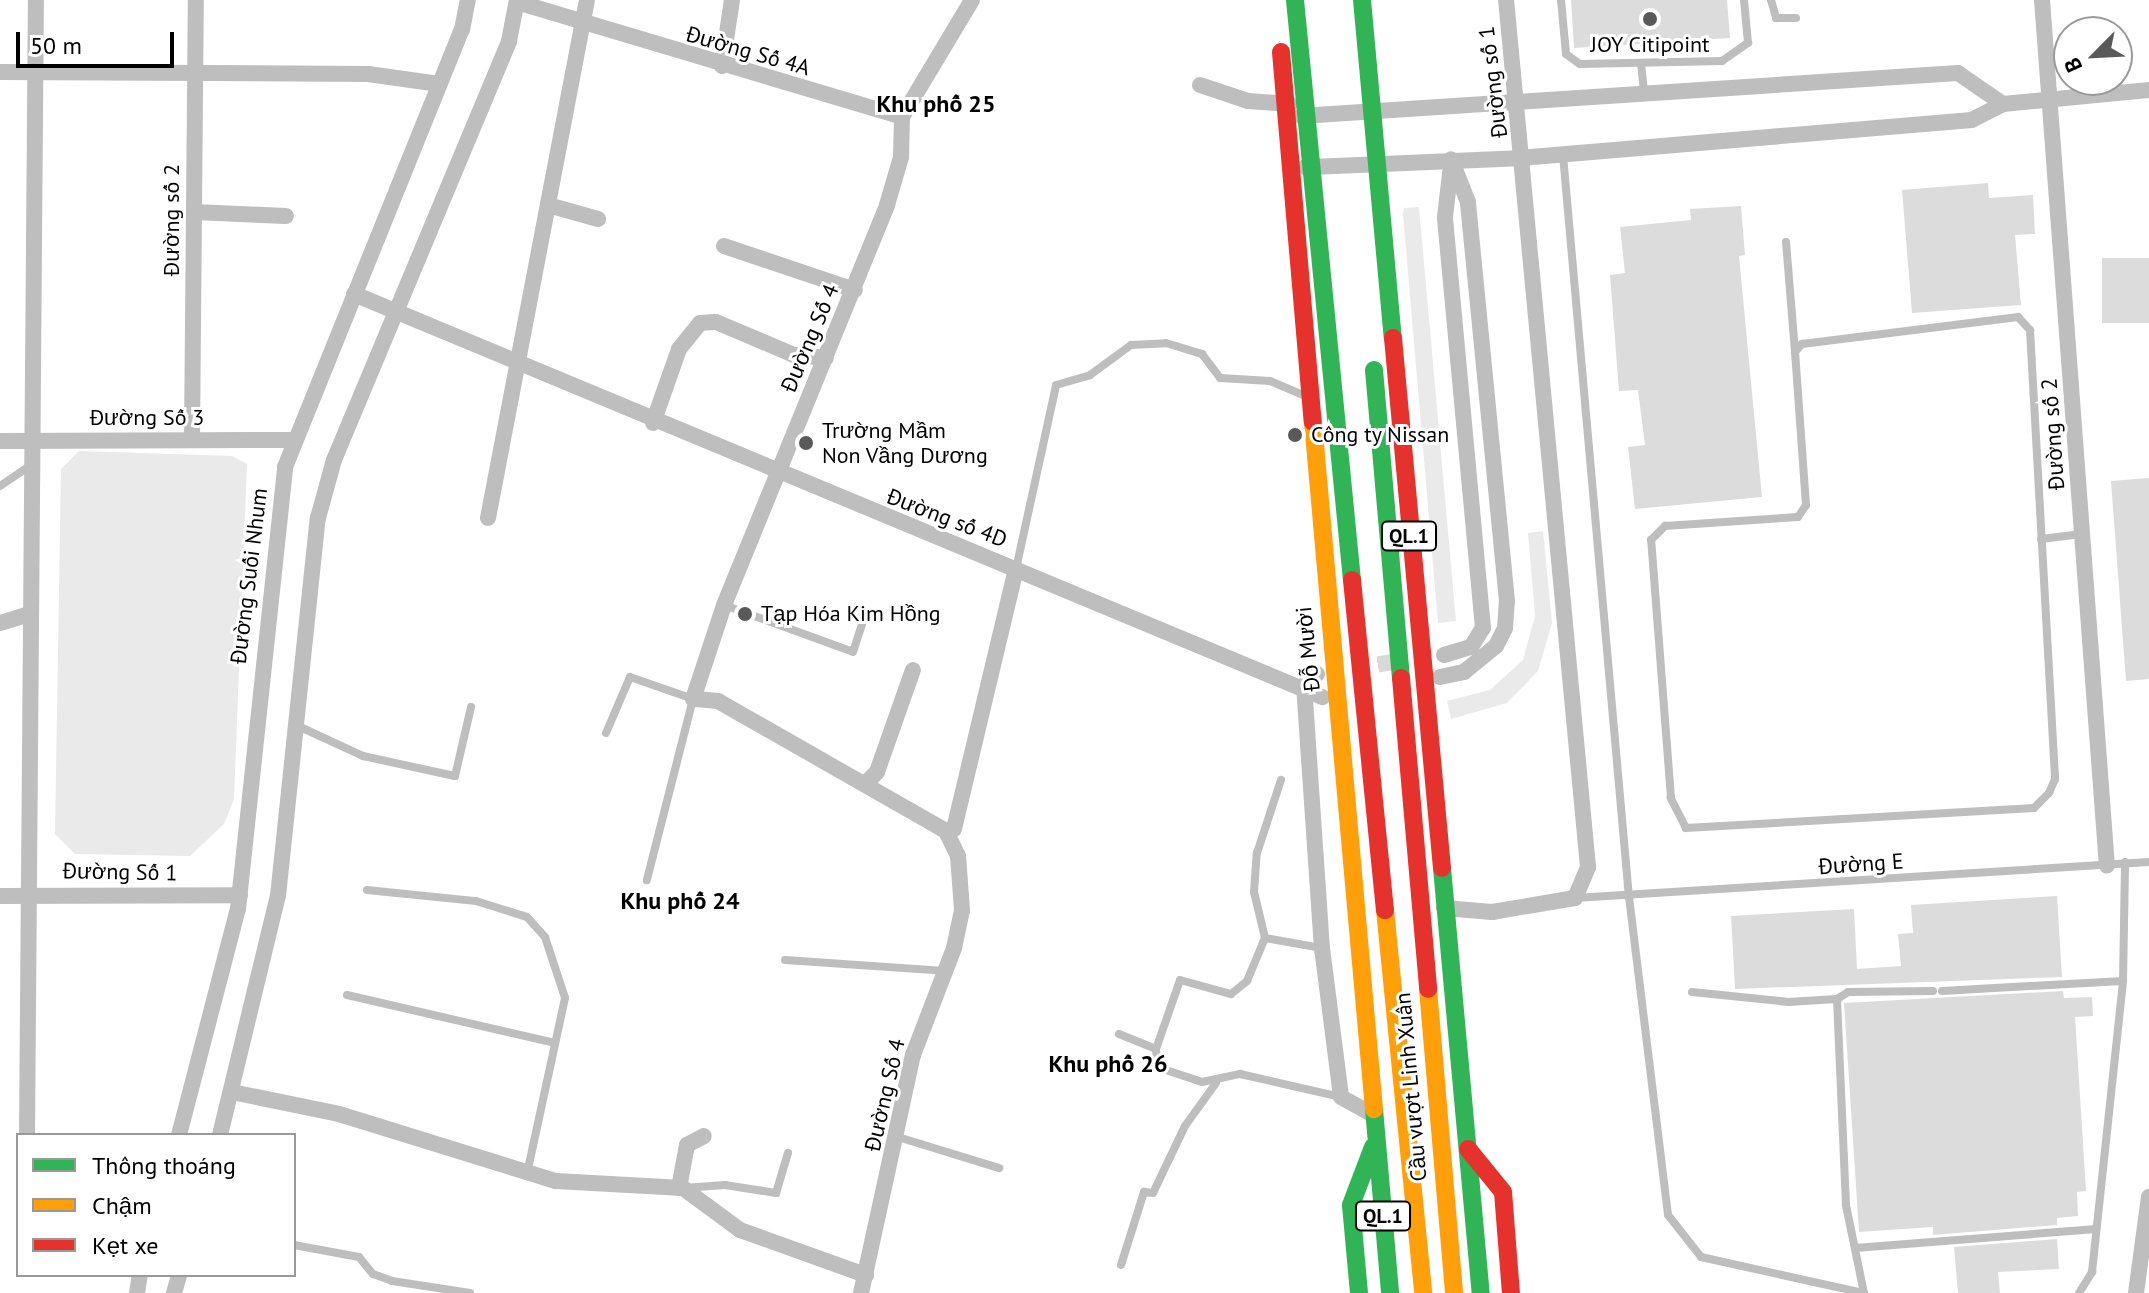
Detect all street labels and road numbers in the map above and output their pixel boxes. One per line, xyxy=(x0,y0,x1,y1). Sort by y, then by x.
street label: Đường Số 4A xyxy=(683,21,813,81)
street label: Đường số 1 xyxy=(1473,25,1513,139)
street label: Đường số 2 xyxy=(159,164,185,276)
street label: Đường Số 4 xyxy=(775,280,845,396)
street label: Đường số 2 xyxy=(2036,377,2070,491)
street label: Đường Số 3 xyxy=(90,405,204,431)
street label: Đường số 4D xyxy=(883,483,1011,553)
street label: Đường Suối Nhum xyxy=(225,487,273,665)
road number: QL.1 xyxy=(1381,520,1437,552)
street label: Đỗ Mười xyxy=(1290,605,1326,693)
street label: Đường E xyxy=(1818,848,1904,880)
street label: Đường Số 1 xyxy=(62,858,178,886)
street label: Cầu vượt Linh Xuân xyxy=(1390,991,1432,1183)
street label: Đường Số 4 xyxy=(859,1036,911,1154)
road number: QL.1 xyxy=(1355,1200,1411,1232)

